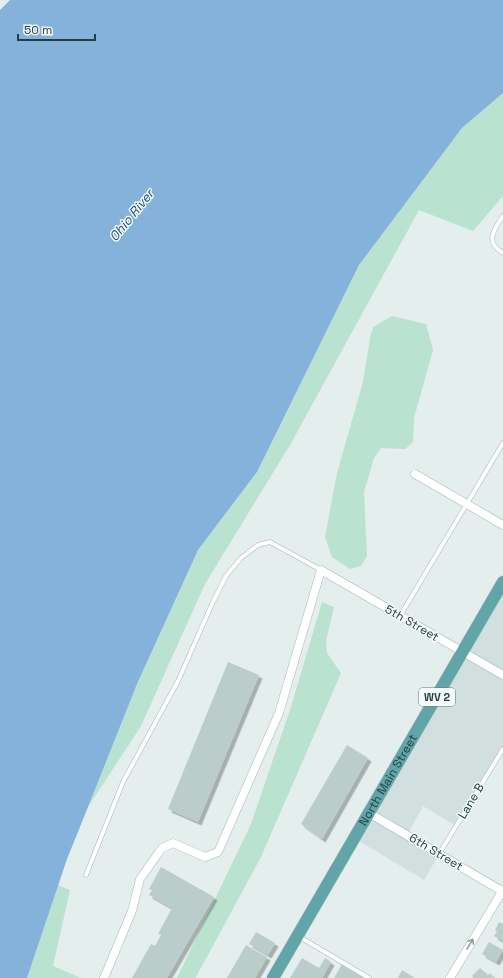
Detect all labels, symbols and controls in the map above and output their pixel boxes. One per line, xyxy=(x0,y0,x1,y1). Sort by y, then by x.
scale bar xyxy=(18,16,95,42)
text: 50 m xyxy=(24,22,52,38)
water label: Ohio River xyxy=(105,184,159,245)
street label: 5th Street xyxy=(382,601,442,645)
road number: WV 2 xyxy=(419,688,455,706)
street label: North Main Street xyxy=(355,731,421,829)
street label: Lane B xyxy=(454,780,488,822)
street label: 6th Street xyxy=(406,830,466,874)
one-way arrow xyxy=(467,939,475,951)

